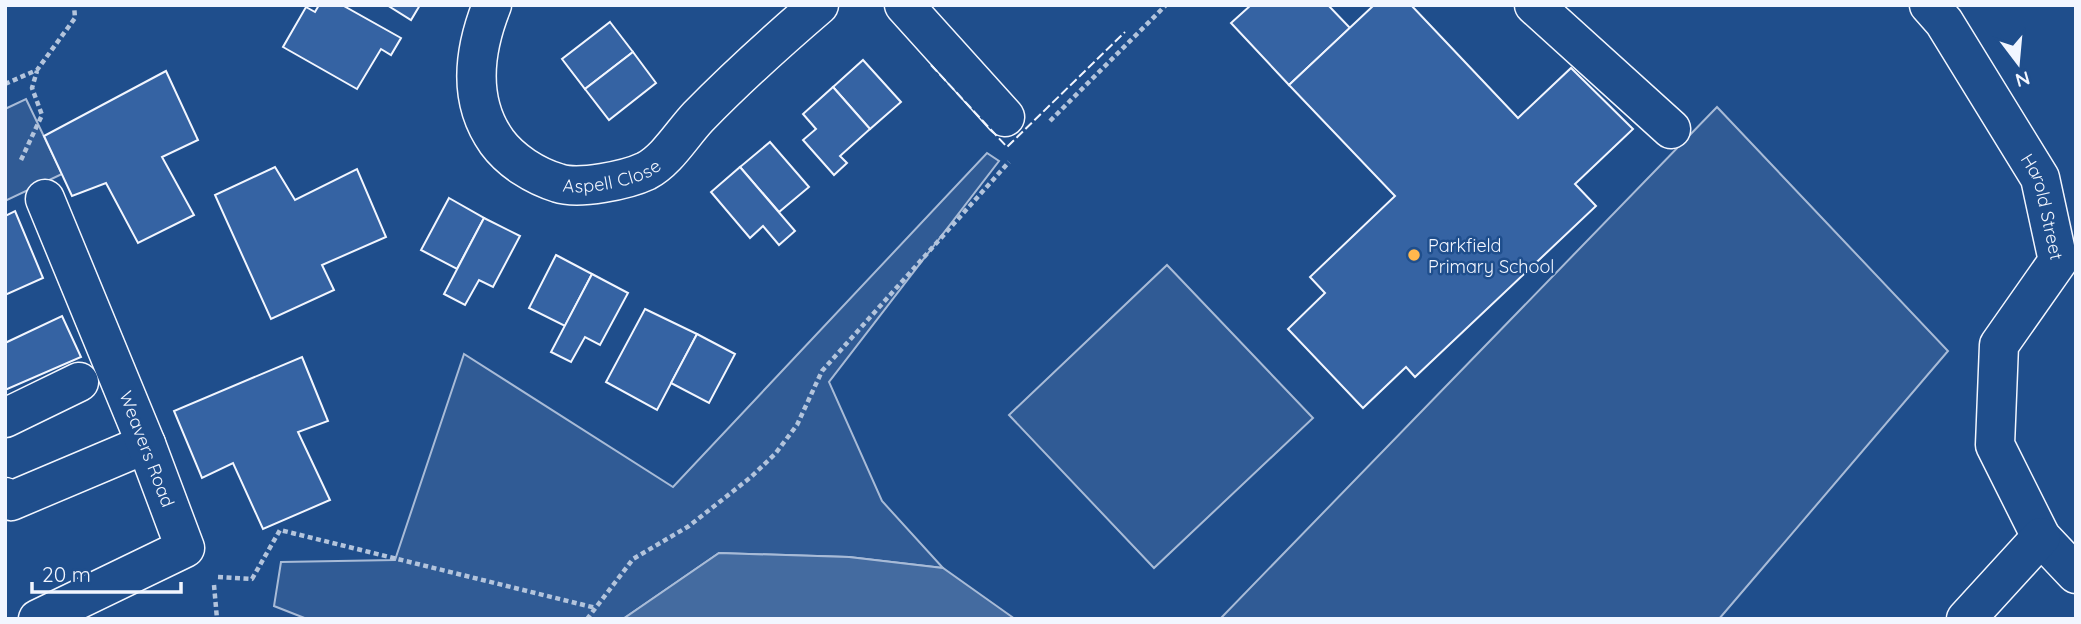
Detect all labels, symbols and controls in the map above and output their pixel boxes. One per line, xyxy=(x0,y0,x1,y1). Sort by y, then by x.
north arrow xyxy=(1983,28,2053,98)
text: N xyxy=(2013,66,2033,93)
street label: Harold Street xyxy=(2016,149,2069,262)
street label: Aspell Close xyxy=(562,154,665,197)
place label: Parkfield Primary School xyxy=(1428,234,1554,278)
marker: Parkfield Primary School xyxy=(1406,247,1422,263)
street label: Weavers Road xyxy=(114,388,180,510)
scale bar xyxy=(32,550,180,594)
text: 20 m xyxy=(42,561,91,587)

